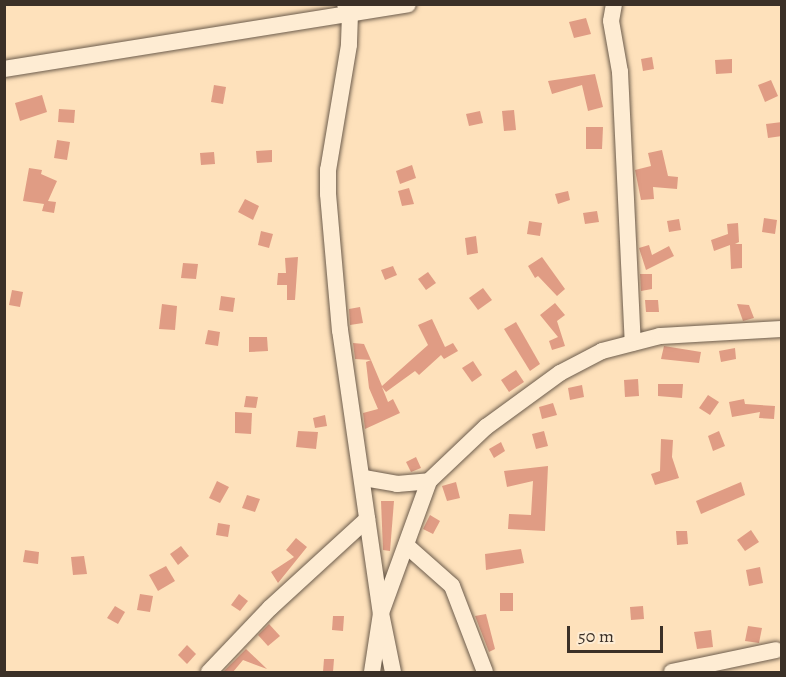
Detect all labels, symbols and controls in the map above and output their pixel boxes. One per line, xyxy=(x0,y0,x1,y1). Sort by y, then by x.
scale bar xyxy=(570,614,666,652)
text: 50 m xyxy=(578,624,614,648)

